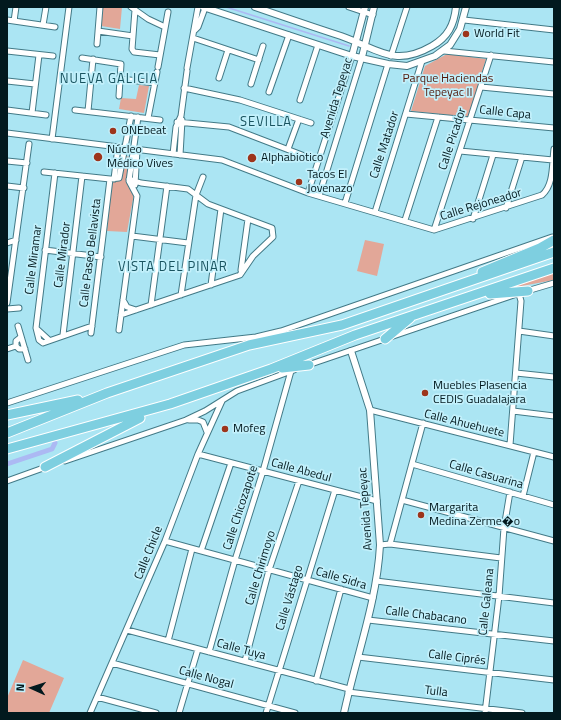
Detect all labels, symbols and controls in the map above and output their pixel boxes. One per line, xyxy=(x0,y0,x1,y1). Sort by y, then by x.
place label: World Fit xyxy=(474,27,520,41)
marker: World Fit xyxy=(461,29,471,39)
street label: Avenida Tepeyac xyxy=(318,56,356,140)
district label: NUEVA GALICIA xyxy=(60,72,158,88)
park label: Parque Haciendas Tepeyac II xyxy=(403,72,493,100)
street label: Calle Capa xyxy=(479,103,531,123)
street label: Calle Picador xyxy=(436,106,470,172)
street label: Calle Matador xyxy=(367,110,403,180)
district label: SEVILLA xyxy=(240,115,292,131)
place label: ONEbeat xyxy=(121,124,166,138)
marker: ONEbeat xyxy=(108,126,118,136)
place label: Núcleo Médico Vives xyxy=(107,143,173,171)
marker: Núcleo Médico Vives xyxy=(92,151,104,163)
place label: Alphabiotico xyxy=(261,151,323,165)
marker: Alphabiotico xyxy=(246,152,258,164)
place label: Tacos El Jovenazo xyxy=(307,168,353,196)
marker: Tacos El Jovenazo xyxy=(294,177,304,187)
street label: Calle Rejoneador xyxy=(439,186,523,224)
street label: Calle Paseo Bellavista xyxy=(77,198,105,308)
street label: Calle Mirador xyxy=(52,221,74,289)
street label: Calle Miramar xyxy=(23,224,45,296)
district label: VISTA DEL PINAR xyxy=(118,260,228,276)
place label: Muebles Plasencia CEDIS Guadalajara xyxy=(433,379,527,407)
marker: Muebles Plasencia CEDIS Guadalajara xyxy=(420,388,430,398)
street label: Calle Ahuehuete xyxy=(423,407,505,441)
place label: Mofeg xyxy=(233,422,265,436)
marker: Mofeg xyxy=(220,424,230,434)
street label: Calle Abedul xyxy=(269,456,333,486)
street label: Calle Casuarina xyxy=(447,458,525,492)
street label: Calle Chicozapote xyxy=(221,464,261,552)
street label: Avenida Tepeyac xyxy=(356,467,376,551)
place label: Margarita Medina Zerme�o xyxy=(429,501,520,529)
marker: Margarita Medina Zerme�o xyxy=(416,510,426,520)
street label: Calle Chicle xyxy=(132,524,166,582)
street label: Calle Chirimoyo xyxy=(243,529,279,607)
street label: Calle Vástago xyxy=(273,563,307,633)
street label: Calle Sidra xyxy=(314,565,368,593)
street label: Calle Galeana xyxy=(476,568,498,636)
street label: Calle Chabacano xyxy=(384,604,468,628)
street label: Calle Tuya xyxy=(215,637,267,663)
street label: Calle Ciprés xyxy=(427,647,487,669)
street label: Calle Nogal xyxy=(177,664,235,692)
north arrow xyxy=(12,668,52,708)
text: N xyxy=(12,683,28,692)
street label: Tulla xyxy=(424,683,448,701)

